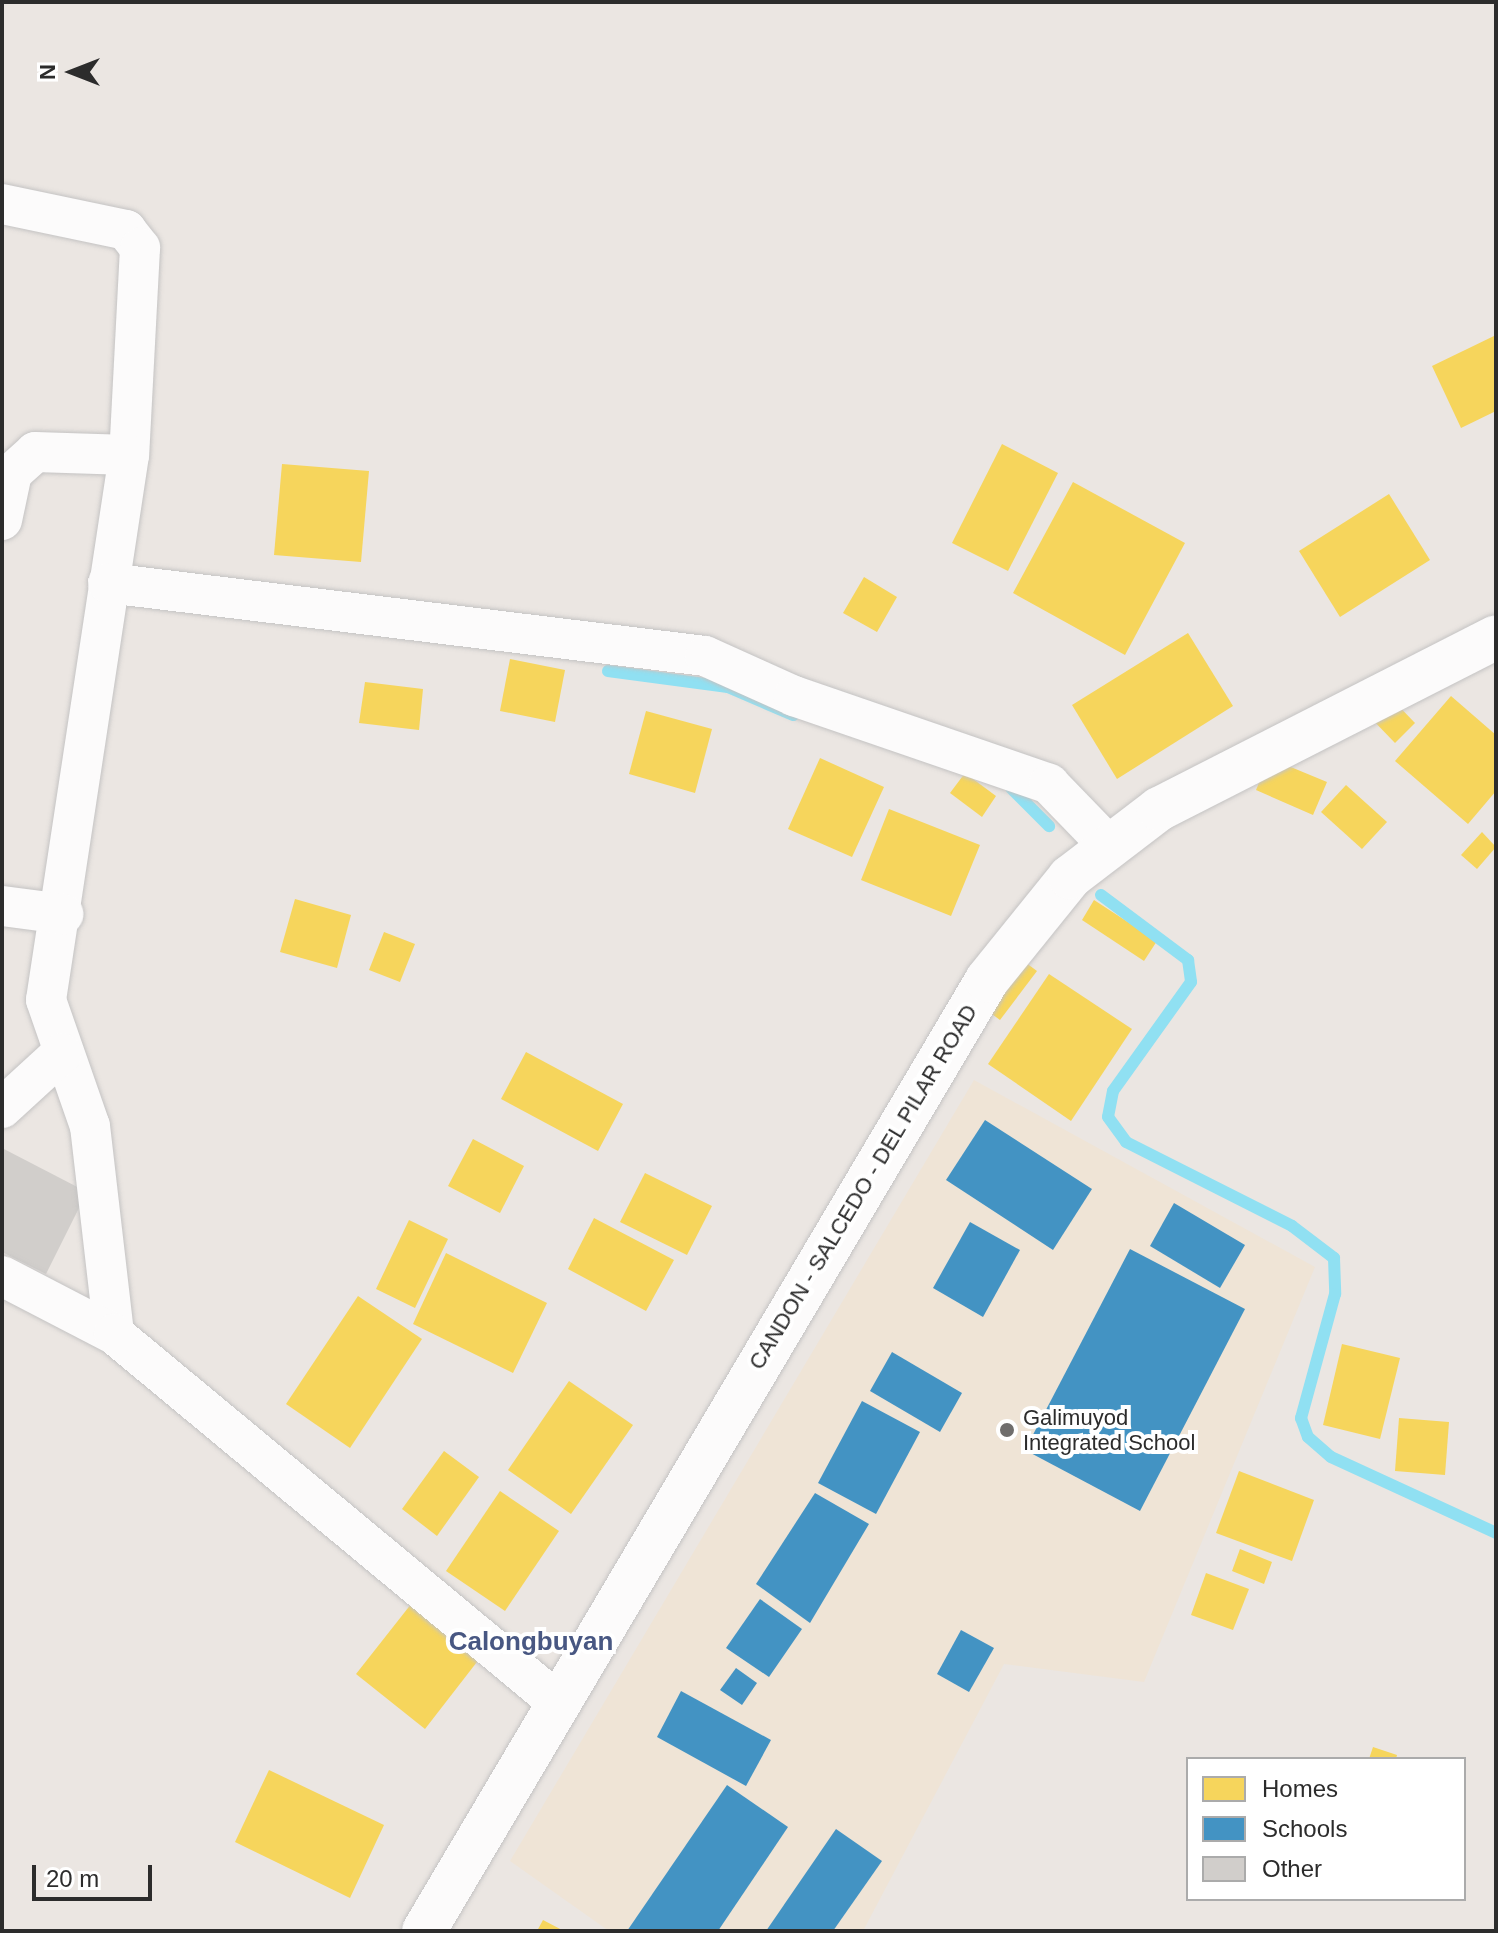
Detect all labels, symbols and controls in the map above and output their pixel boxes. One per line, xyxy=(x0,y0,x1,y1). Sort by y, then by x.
north arrow xyxy=(32,32,112,112)
text: N xyxy=(35,64,60,80)
street label: CANDON - SALCEDO - DEL PILAR ROAD xyxy=(743,999,983,1375)
place label: Galimuyod Integrated School xyxy=(1023,1404,1195,1456)
marker: Galimuyod Integrated School xyxy=(998,1421,1016,1439)
district label: Calongbuyan xyxy=(449,1626,613,1658)
legend xyxy=(1186,1757,1466,1901)
text: Homes xyxy=(1262,1775,1338,1802)
text: Schools xyxy=(1262,1815,1347,1842)
scale bar xyxy=(36,1849,156,1899)
text: Other xyxy=(1262,1855,1322,1882)
text: 20 m xyxy=(46,1865,99,1892)

